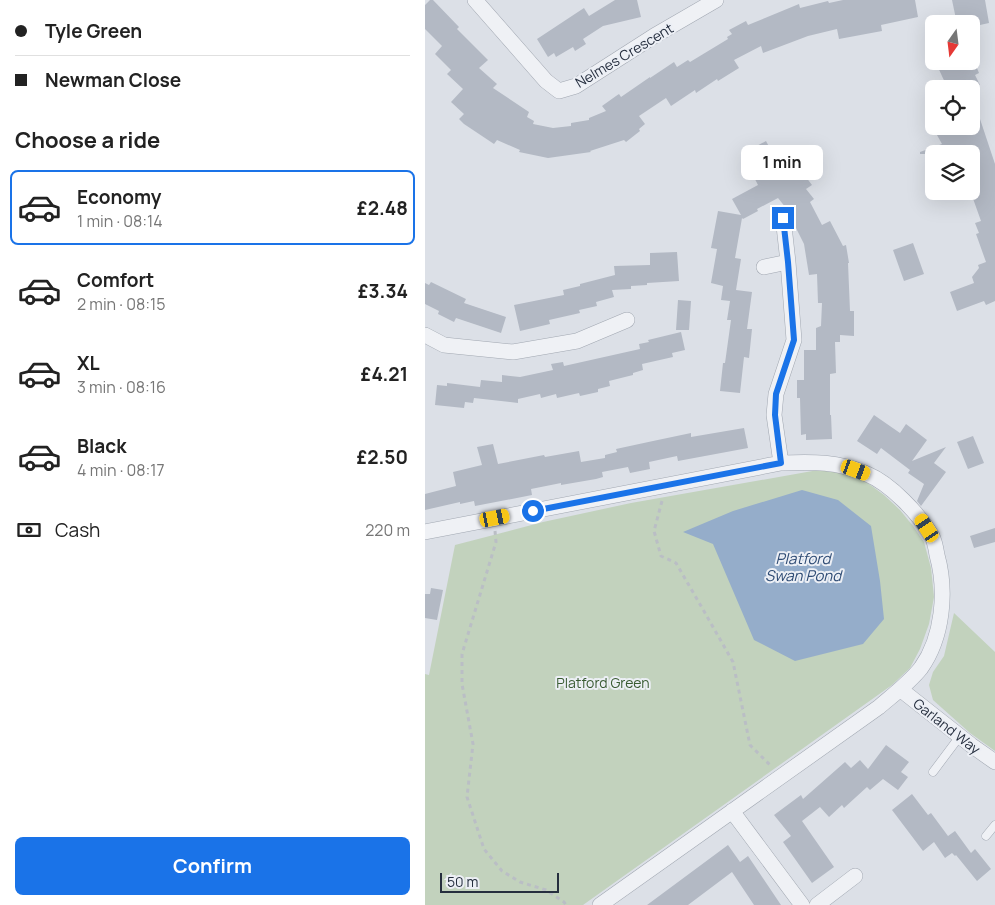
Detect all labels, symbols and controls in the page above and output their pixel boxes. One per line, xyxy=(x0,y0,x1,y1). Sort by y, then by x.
north arrow xyxy=(925,15,980,70)
map controls xyxy=(925,15,980,200)
text: Tyle Green xyxy=(45,18,142,44)
street label: Nelmes Crescent xyxy=(571,18,677,92)
text: Newman Close xyxy=(45,67,181,93)
button: locate xyxy=(925,80,980,135)
text: Choose a ride xyxy=(15,125,160,155)
button: layers xyxy=(925,145,980,200)
callout: 1 min xyxy=(742,146,824,180)
text: 1 min xyxy=(762,151,802,173)
text: Economy xyxy=(77,184,161,210)
icon: car xyxy=(17,185,62,230)
text: £2.48 xyxy=(357,195,408,221)
route end xyxy=(772,207,794,229)
text: 1 min · 08:14 xyxy=(77,210,163,232)
text: Comfort xyxy=(77,267,154,293)
icon: car xyxy=(17,268,62,313)
text: £3.34 xyxy=(358,278,408,304)
text: 2 min · 08:15 xyxy=(77,293,165,315)
text: XL xyxy=(77,350,100,376)
icon: car xyxy=(17,351,62,396)
text: £4.21 xyxy=(361,361,408,387)
text: 3 min · 08:16 xyxy=(77,376,166,398)
text: Black xyxy=(77,433,126,459)
icon: car xyxy=(17,434,62,479)
text: £2.50 xyxy=(356,444,408,470)
car xyxy=(839,458,872,482)
text: 4 min · 08:17 xyxy=(77,459,165,481)
route start xyxy=(522,500,544,522)
car xyxy=(478,508,511,528)
car xyxy=(912,511,941,545)
icon: cash xyxy=(15,516,43,544)
text: Cash xyxy=(55,517,100,543)
text: 220 m xyxy=(365,519,410,541)
water label: Platford Swan Pond xyxy=(765,548,843,586)
park label: Platford Green xyxy=(556,673,650,692)
street label: Garland Way xyxy=(910,694,985,759)
button: Confirm xyxy=(15,837,410,895)
scale bar xyxy=(440,870,559,893)
text: 50 m xyxy=(447,872,478,891)

